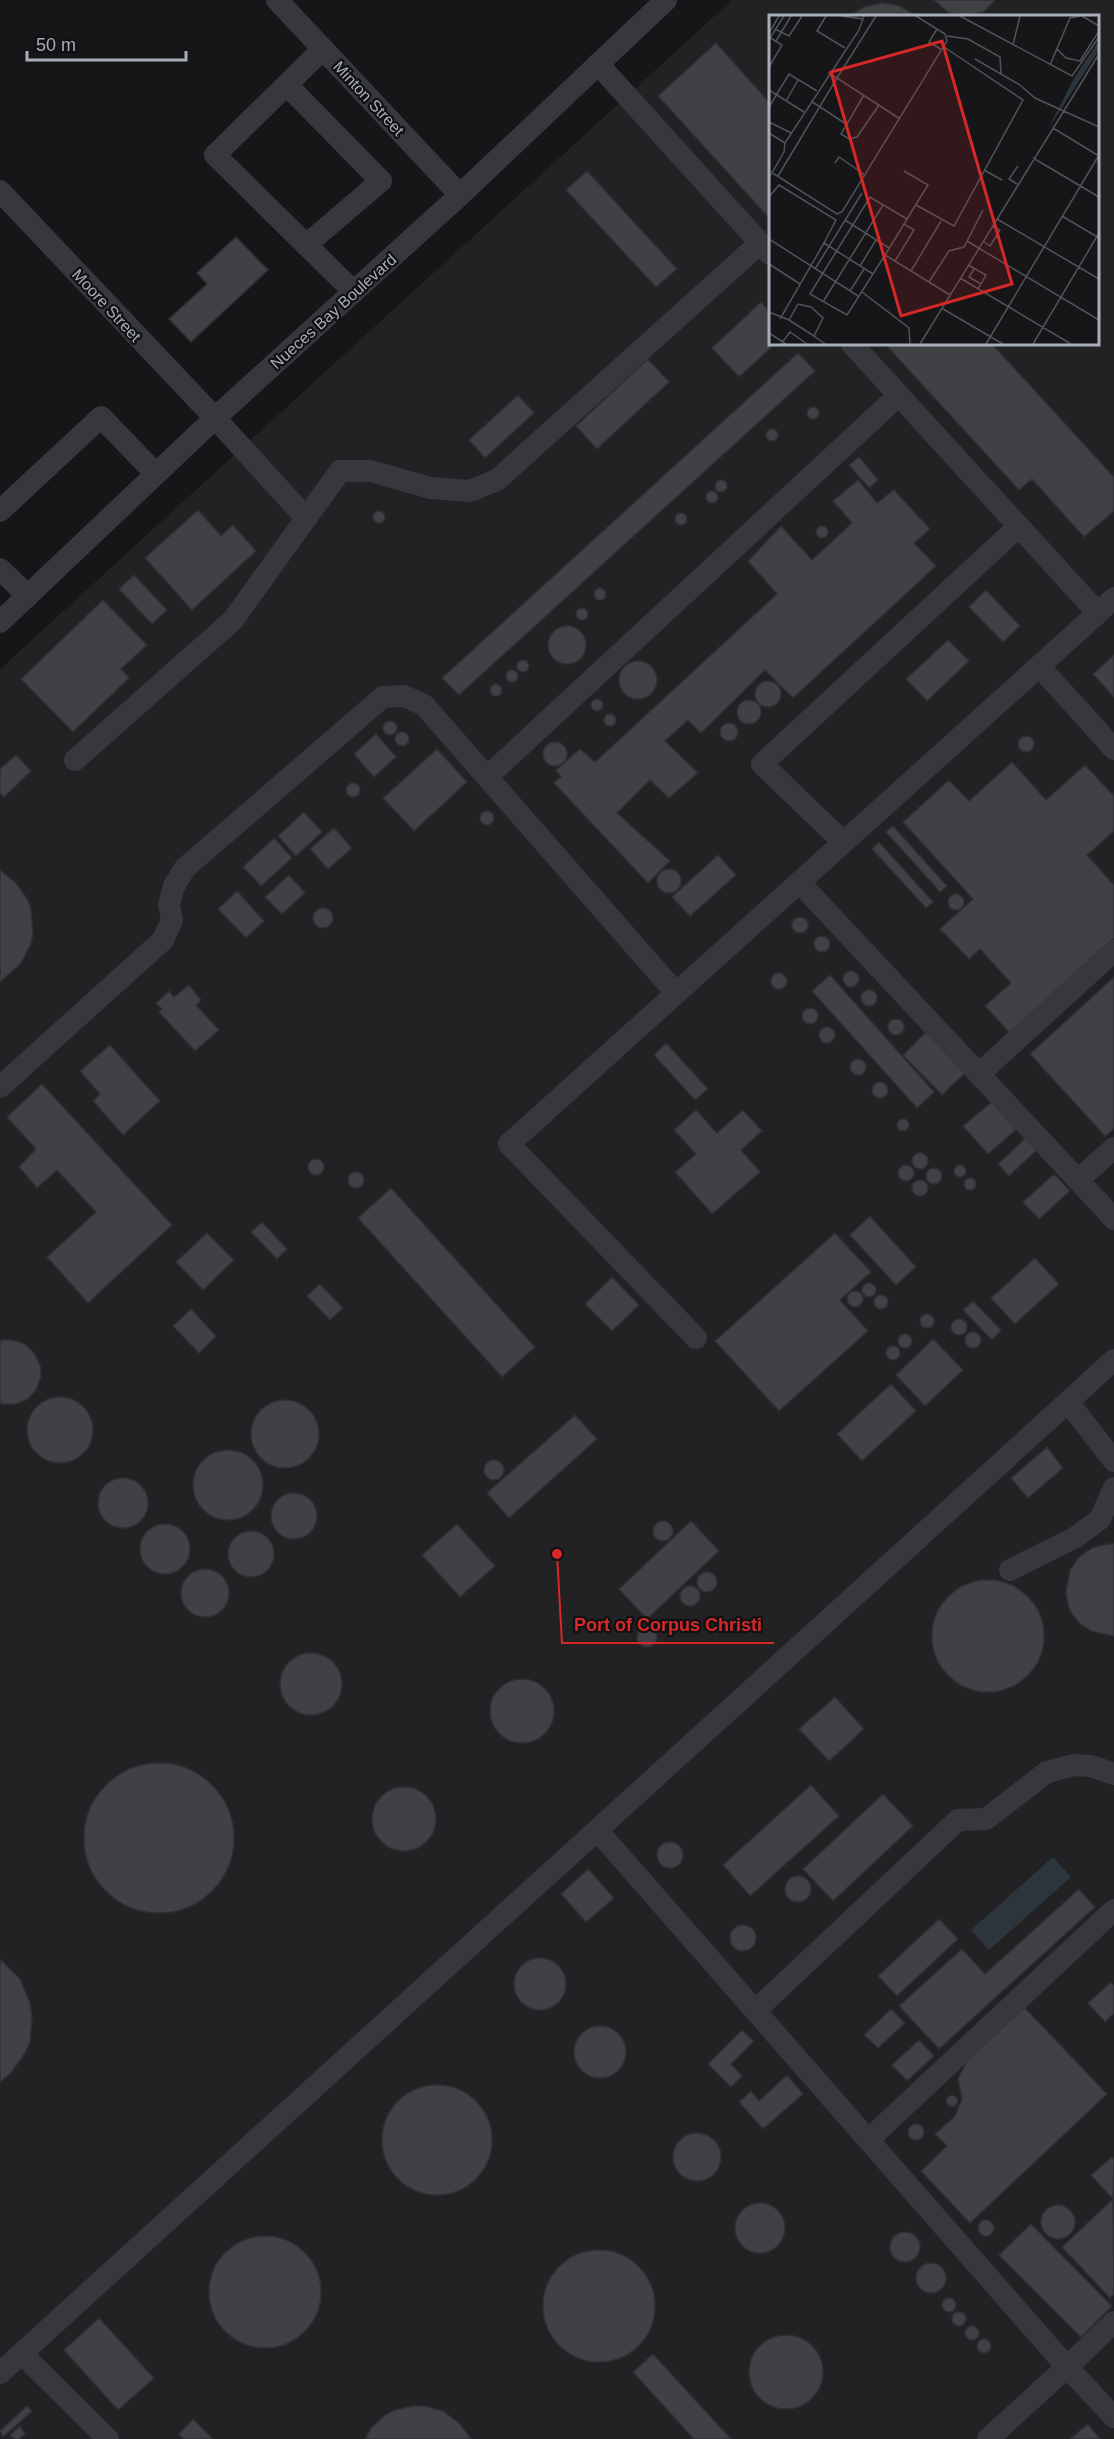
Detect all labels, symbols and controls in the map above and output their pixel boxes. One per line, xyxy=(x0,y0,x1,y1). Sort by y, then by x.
inset map xyxy=(769,15,1099,345)
scale bar xyxy=(27,24,186,62)
text: 50 m xyxy=(36,35,76,55)
street label: Minton Street xyxy=(330,58,408,139)
street label: Nueces Bay Boulevard xyxy=(267,251,400,372)
street label: Moore Street xyxy=(69,266,145,345)
callout: Port of Corpus Christi xyxy=(562,1607,774,1643)
text: Port of Corpus Christi xyxy=(574,1615,762,1635)

